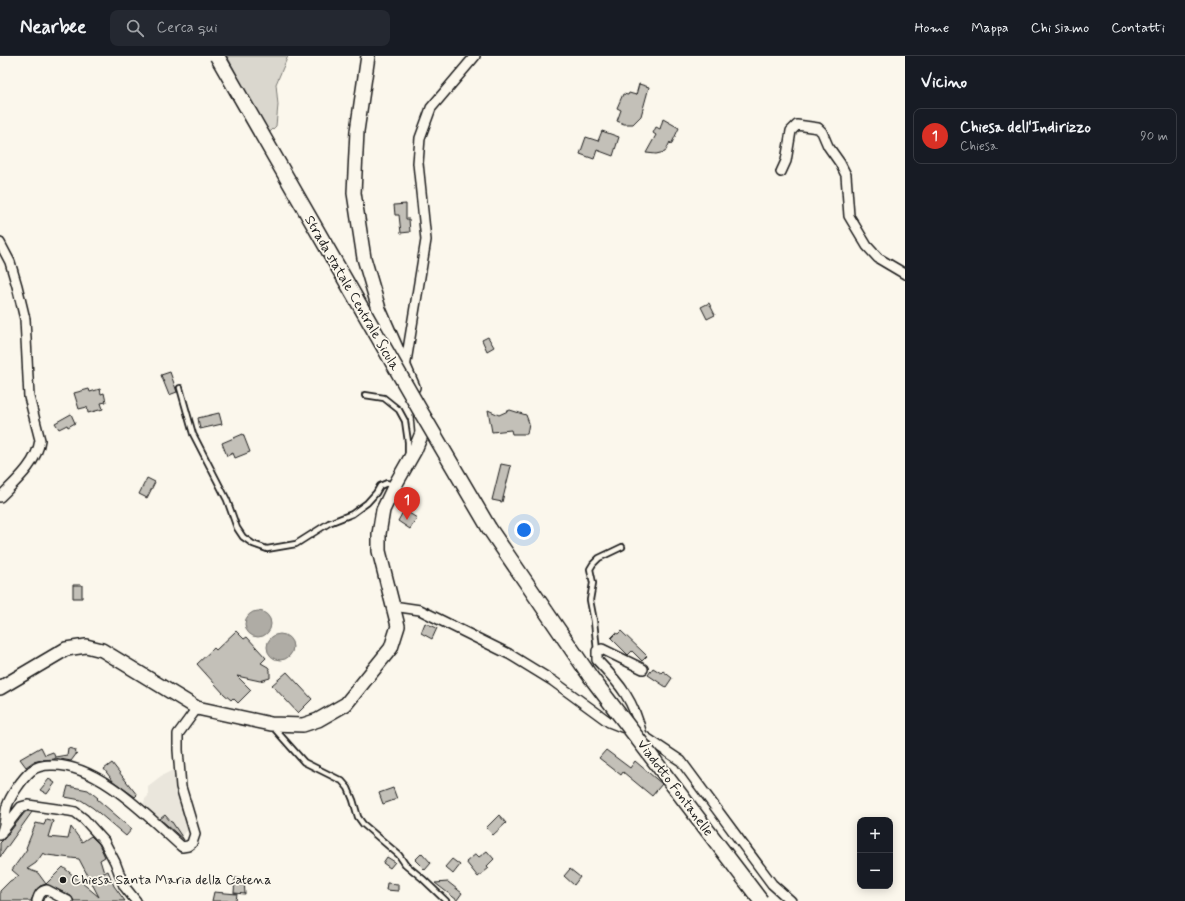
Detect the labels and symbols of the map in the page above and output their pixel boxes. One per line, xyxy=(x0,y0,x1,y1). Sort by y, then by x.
street label: Strada statale Centrale Sicula xyxy=(300,212,404,374)
pin: 1 xyxy=(394,487,420,520)
your location xyxy=(514,520,534,540)
street label: Viadotto Fontanelle xyxy=(633,736,717,840)
place label: Chiesa Santa Maria della Catena xyxy=(71,871,272,889)
marker: Chiesa Santa Maria della Catena xyxy=(58,875,68,885)

